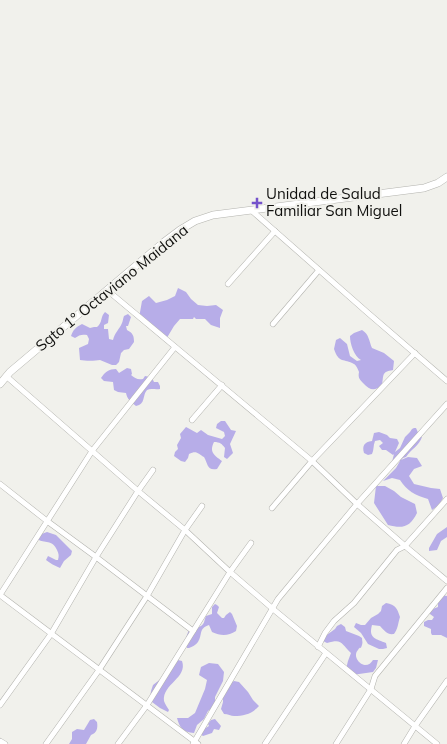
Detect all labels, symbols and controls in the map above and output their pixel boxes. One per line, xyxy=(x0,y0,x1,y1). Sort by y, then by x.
place label: Unidad de Salud Familiar San Miguel xyxy=(266,184,402,220)
marker: Unidad de Salud Familiar San Miguel xyxy=(251,197,263,209)
street label: Sgto 1° Octaviano Maidana xyxy=(32,220,192,355)

